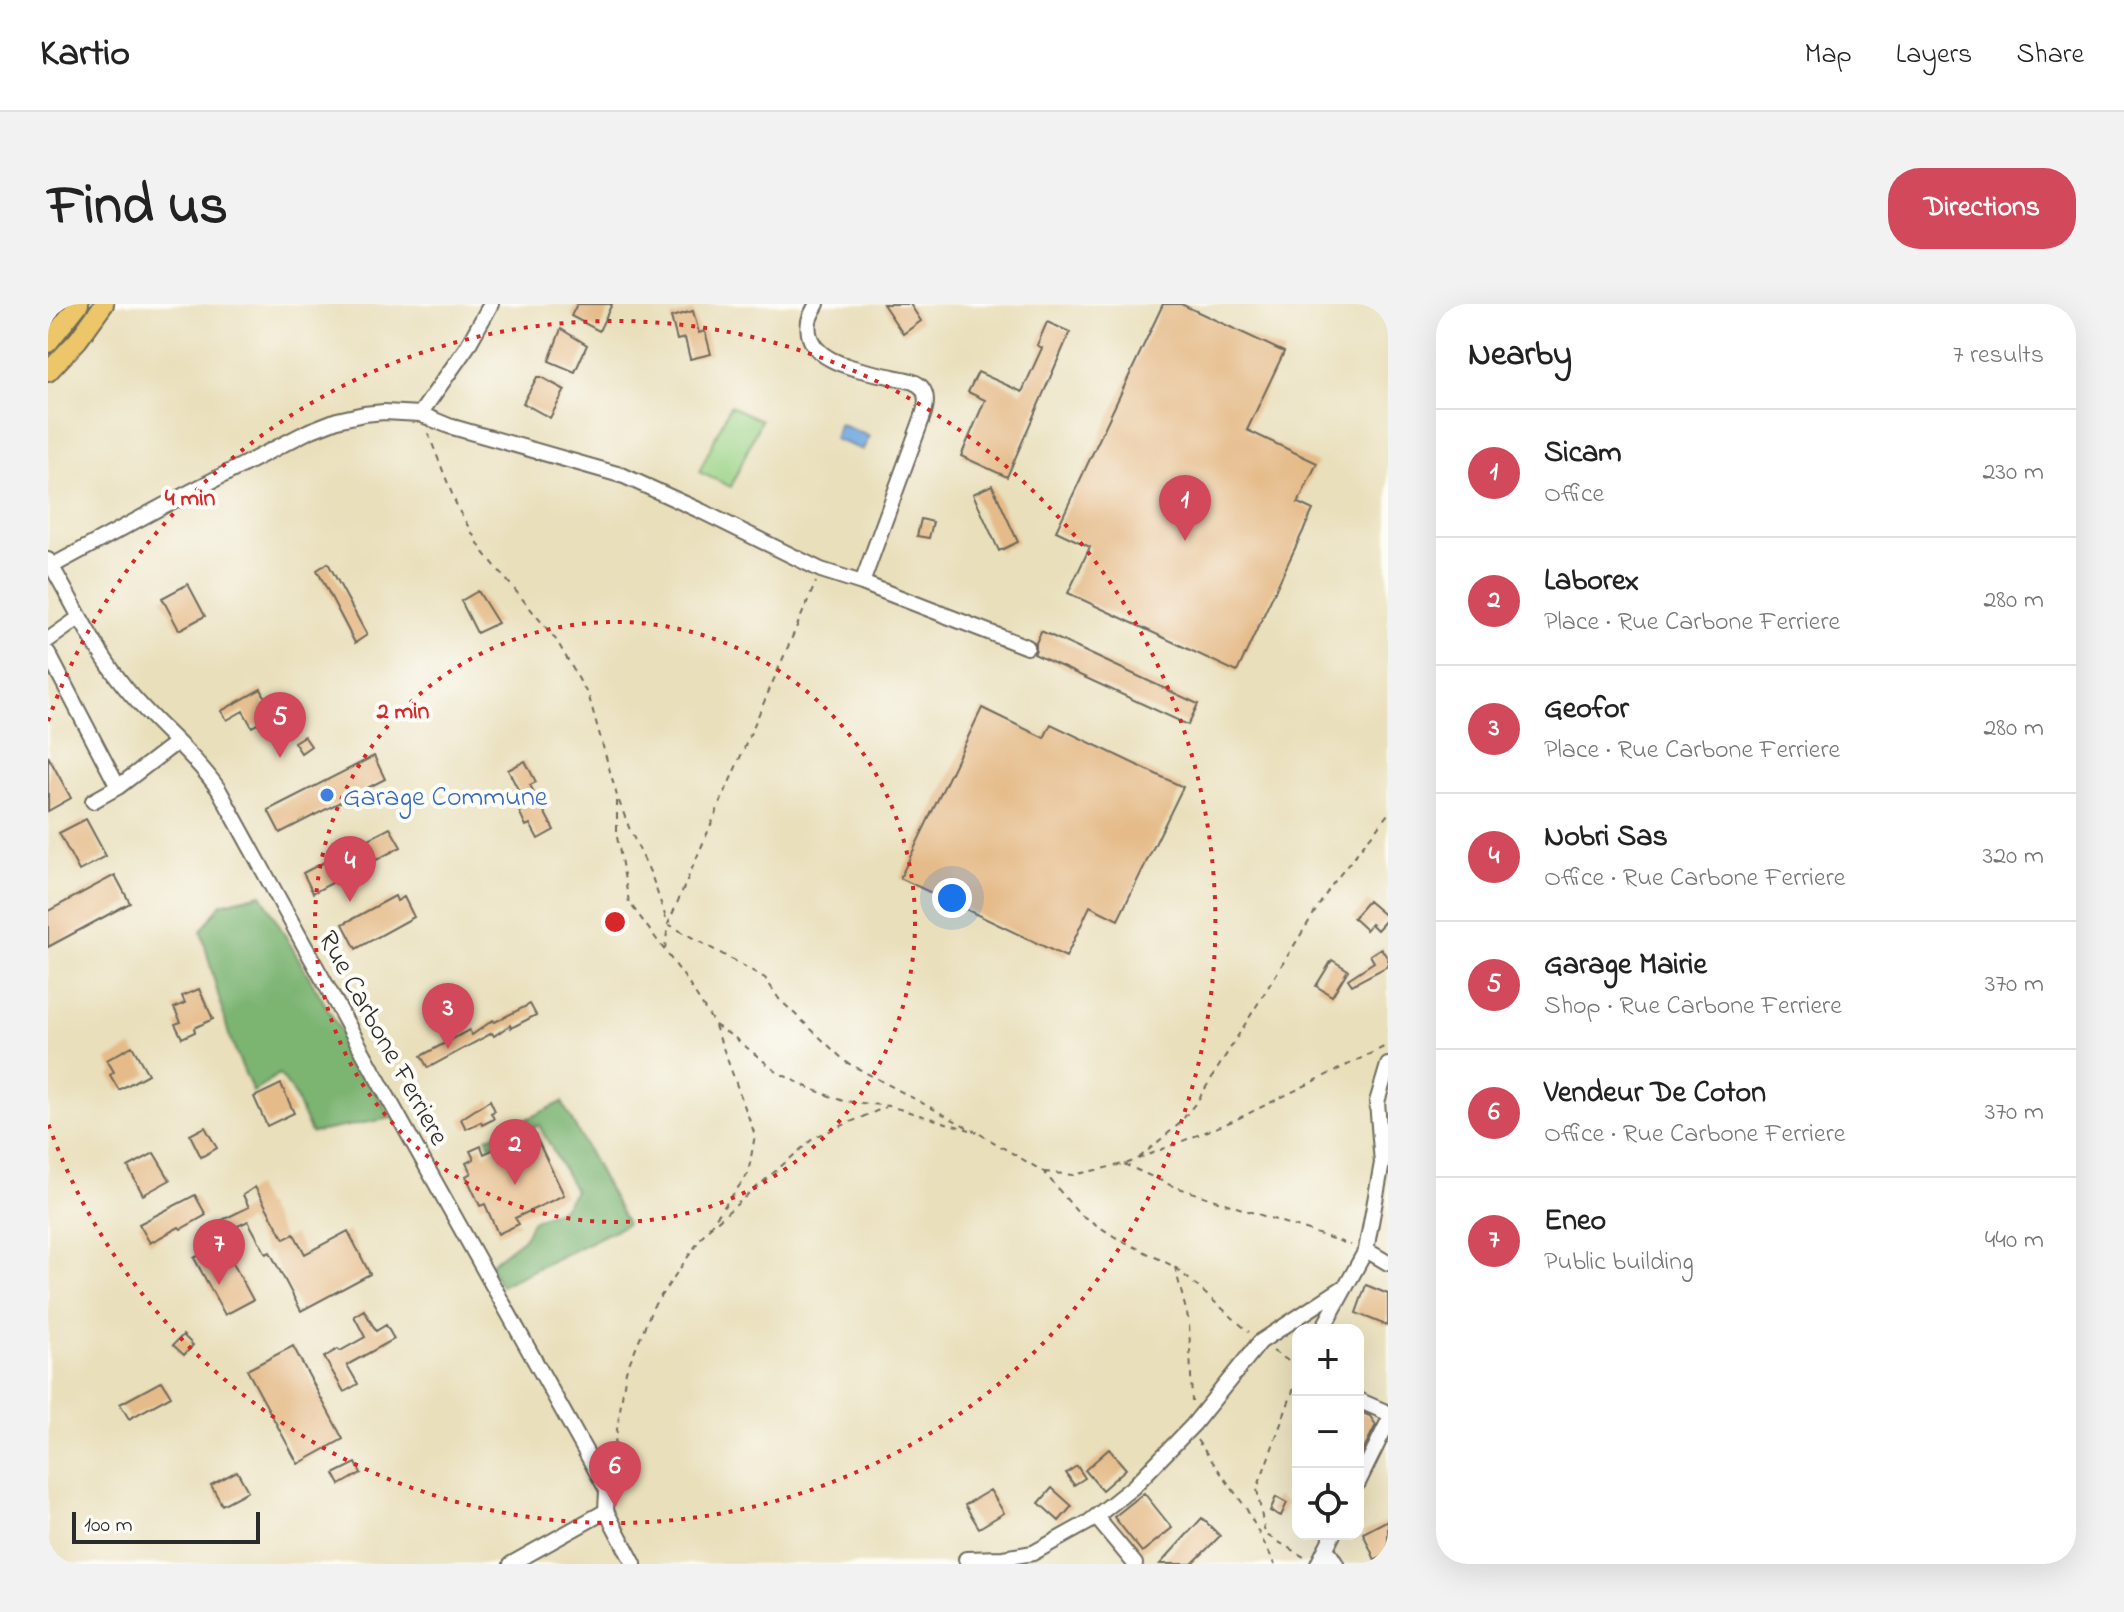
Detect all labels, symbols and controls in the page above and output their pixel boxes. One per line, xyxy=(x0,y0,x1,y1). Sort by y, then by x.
text: Kartio xyxy=(40,27,130,83)
text: Map xyxy=(1804,35,1852,76)
text: Layers xyxy=(1896,35,1972,76)
text: Share xyxy=(2016,35,2084,76)
text: Find us xyxy=(48,168,228,249)
button: Directions xyxy=(1888,168,2076,249)
text: Nearby xyxy=(1468,331,1572,381)
text: 7 results xyxy=(1953,337,2044,375)
text: Sicam xyxy=(1544,432,1621,476)
text: 1 xyxy=(1490,454,1498,492)
text: 230 m xyxy=(1982,454,2044,492)
pin: 1 xyxy=(1159,475,1211,541)
text: Office xyxy=(1544,476,1604,514)
text: 4 min xyxy=(165,482,215,517)
text: Laborex xyxy=(1544,560,1639,604)
text: 2 xyxy=(1488,582,1500,620)
text: 280 m xyxy=(1983,582,2044,620)
text: Place · Rue Carbone Ferriere xyxy=(1544,604,1840,642)
text: Geofor xyxy=(1544,688,1629,732)
pin: 5 xyxy=(254,692,306,758)
text: 2 min xyxy=(376,695,430,730)
text: 3 xyxy=(1489,710,1499,748)
text: 280 m xyxy=(1983,710,2044,748)
text: Place · Rue Carbone Ferriere xyxy=(1544,732,1840,770)
place label: Garage Commune xyxy=(343,778,548,819)
marker: Garage Commune xyxy=(318,786,336,804)
text: Nobri Sas xyxy=(1544,816,1668,860)
pin: 4 xyxy=(324,836,376,902)
text: 4 xyxy=(1489,838,1499,876)
text: 320 m xyxy=(1982,838,2044,876)
text: Office · Rue Carbone Ferriere xyxy=(1544,860,1845,898)
your location xyxy=(932,878,972,918)
centre of rings xyxy=(601,908,629,936)
street label: Rue Carbone Ferriere xyxy=(306,924,458,1154)
text: Garage Mairie xyxy=(1544,944,1707,988)
text: 5 xyxy=(1487,966,1501,1004)
text: 370 m xyxy=(1985,966,2044,1004)
pin: 3 xyxy=(422,983,474,1049)
text: Shop · Rue Carbone Ferriere xyxy=(1544,988,1842,1026)
text: Vendeur De Coton xyxy=(1544,1072,1766,1116)
text: 6 xyxy=(1488,1094,1500,1132)
text: 370 m xyxy=(1985,1094,2044,1132)
text: Office · Rue Carbone Ferriere xyxy=(1544,1116,1845,1154)
pin: 2 xyxy=(489,1119,541,1185)
text: Eneo xyxy=(1544,1200,1606,1244)
pin: 7 xyxy=(193,1219,245,1285)
text: 7 xyxy=(1489,1222,1499,1260)
text: 440 m xyxy=(1985,1222,2044,1260)
text: Public building xyxy=(1544,1244,1694,1282)
map controls xyxy=(1292,1324,1364,1540)
button: + xyxy=(1292,1324,1364,1396)
button: − xyxy=(1292,1396,1364,1468)
pin: 6 xyxy=(589,1441,641,1507)
button: locate xyxy=(1292,1468,1364,1540)
scale bar xyxy=(72,1508,260,1544)
text: 100 m xyxy=(84,1510,133,1542)

